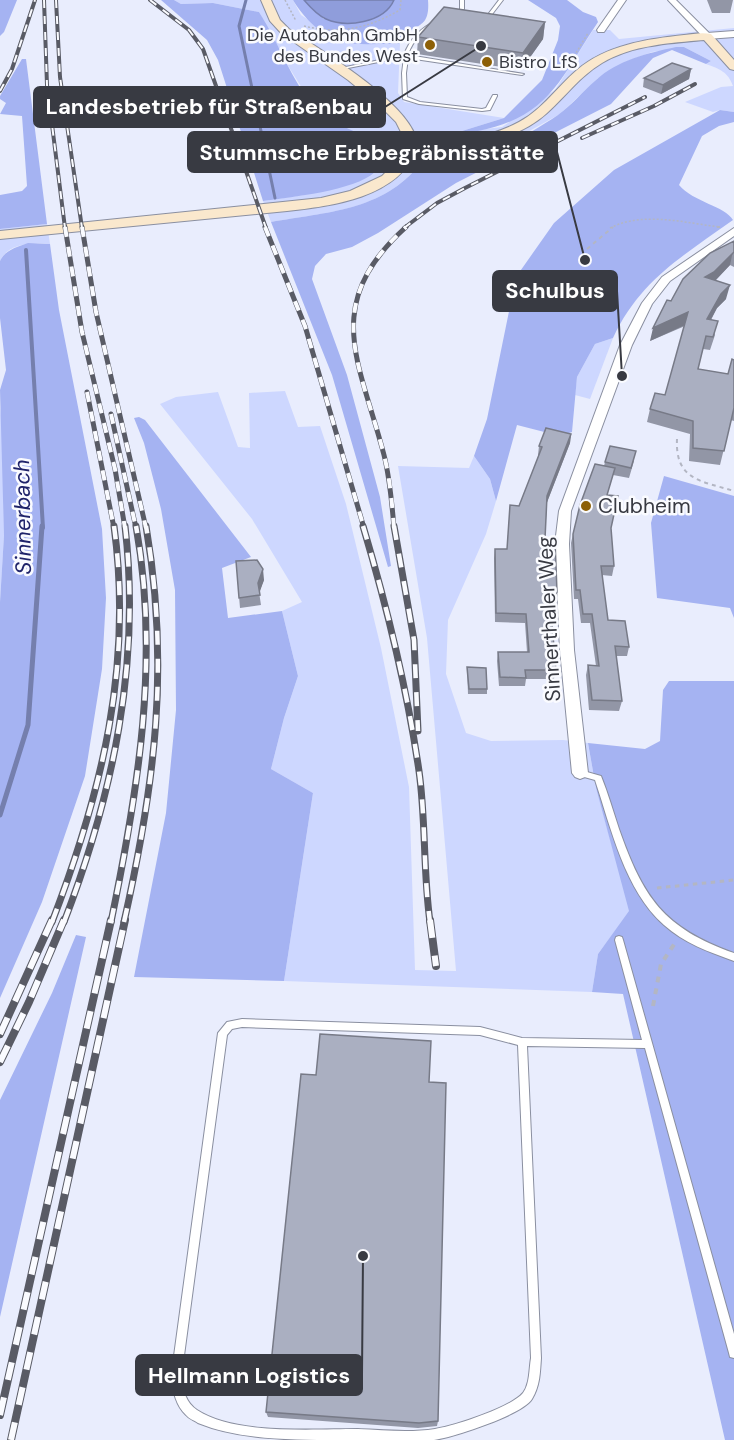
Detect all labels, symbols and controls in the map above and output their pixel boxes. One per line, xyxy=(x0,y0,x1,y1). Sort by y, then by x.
place label: Die Autobahn GmbH des Bundes West xyxy=(247,23,418,68)
marker: Die Autobahn GmbH des Bundes West xyxy=(423,38,437,52)
place label: Bistro LfS xyxy=(499,50,578,74)
marker: Bistro LfS xyxy=(480,55,494,69)
callout: Landesbetrieb für Straßenbau xyxy=(34,87,385,127)
text: Landesbetrieb für Straßenbau xyxy=(46,92,372,121)
callout: Stummsche Erbbegräbnisstätte xyxy=(188,132,557,172)
text: Stummsche Erbbegräbnisstätte xyxy=(200,138,544,167)
callout: Schulbus xyxy=(493,271,617,311)
text: Schulbus xyxy=(505,276,605,305)
water label: Sinnerbach xyxy=(7,459,38,575)
place label: Clubheim xyxy=(598,492,691,520)
marker: Clubheim xyxy=(579,499,593,513)
street label: Sinnerthaler Weg xyxy=(531,535,567,702)
callout: Hellmann Logistics xyxy=(136,1355,362,1395)
text: Hellmann Logistics xyxy=(148,1361,350,1390)

